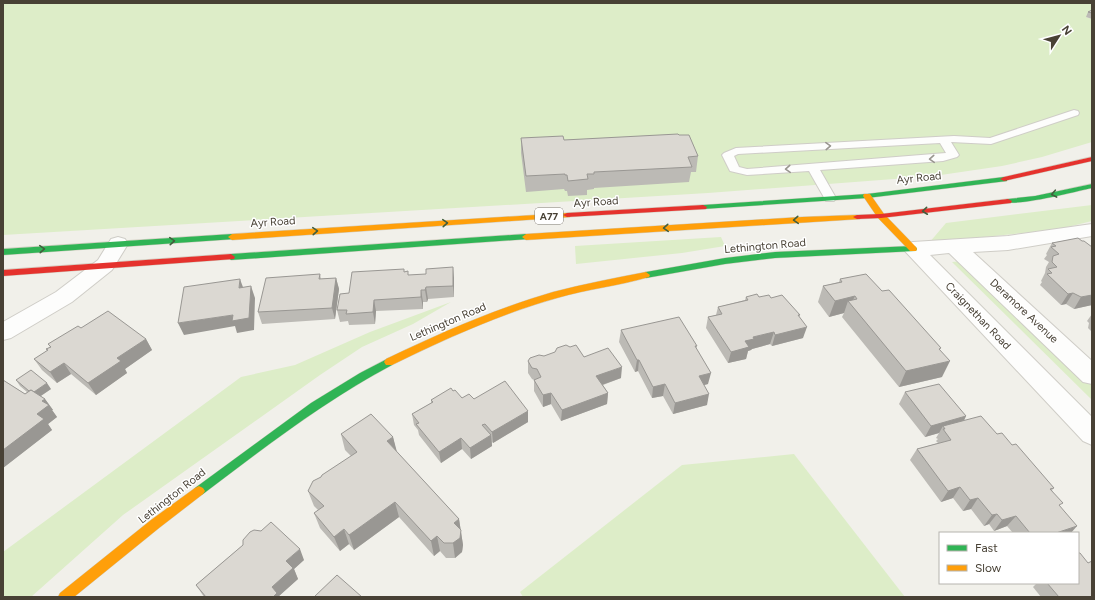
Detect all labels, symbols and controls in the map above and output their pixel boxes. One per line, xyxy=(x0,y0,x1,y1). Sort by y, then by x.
north arrow xyxy=(1039,16,1079,56)
text: N xyxy=(1059,23,1074,38)
one-way arrow xyxy=(825,142,831,150)
one-way arrow xyxy=(929,154,935,163)
one-way arrow xyxy=(785,164,791,173)
street label: Ayr Road xyxy=(896,169,942,187)
one-way arrow xyxy=(1051,190,1057,198)
street label: Ayr Road xyxy=(573,194,619,210)
one-way arrow xyxy=(922,207,928,216)
road number: A77 xyxy=(535,208,563,224)
street label: Ayr Road xyxy=(250,214,296,230)
one-way arrow xyxy=(792,215,799,224)
one-way arrow xyxy=(442,218,448,227)
one-way arrow xyxy=(663,224,669,233)
one-way arrow xyxy=(312,227,318,236)
one-way arrow xyxy=(169,236,175,245)
street label: Lethington Road xyxy=(724,236,806,256)
one-way arrow xyxy=(39,245,45,253)
street label: Deramore Avenue xyxy=(987,276,1061,346)
street label: Craignethan Road xyxy=(943,280,1013,352)
street label: Lethington Road xyxy=(408,300,488,344)
street label: Lethington Road xyxy=(136,466,208,526)
legend xyxy=(939,532,1079,584)
text: Fast xyxy=(975,541,998,555)
text: Slow xyxy=(975,561,1002,575)

